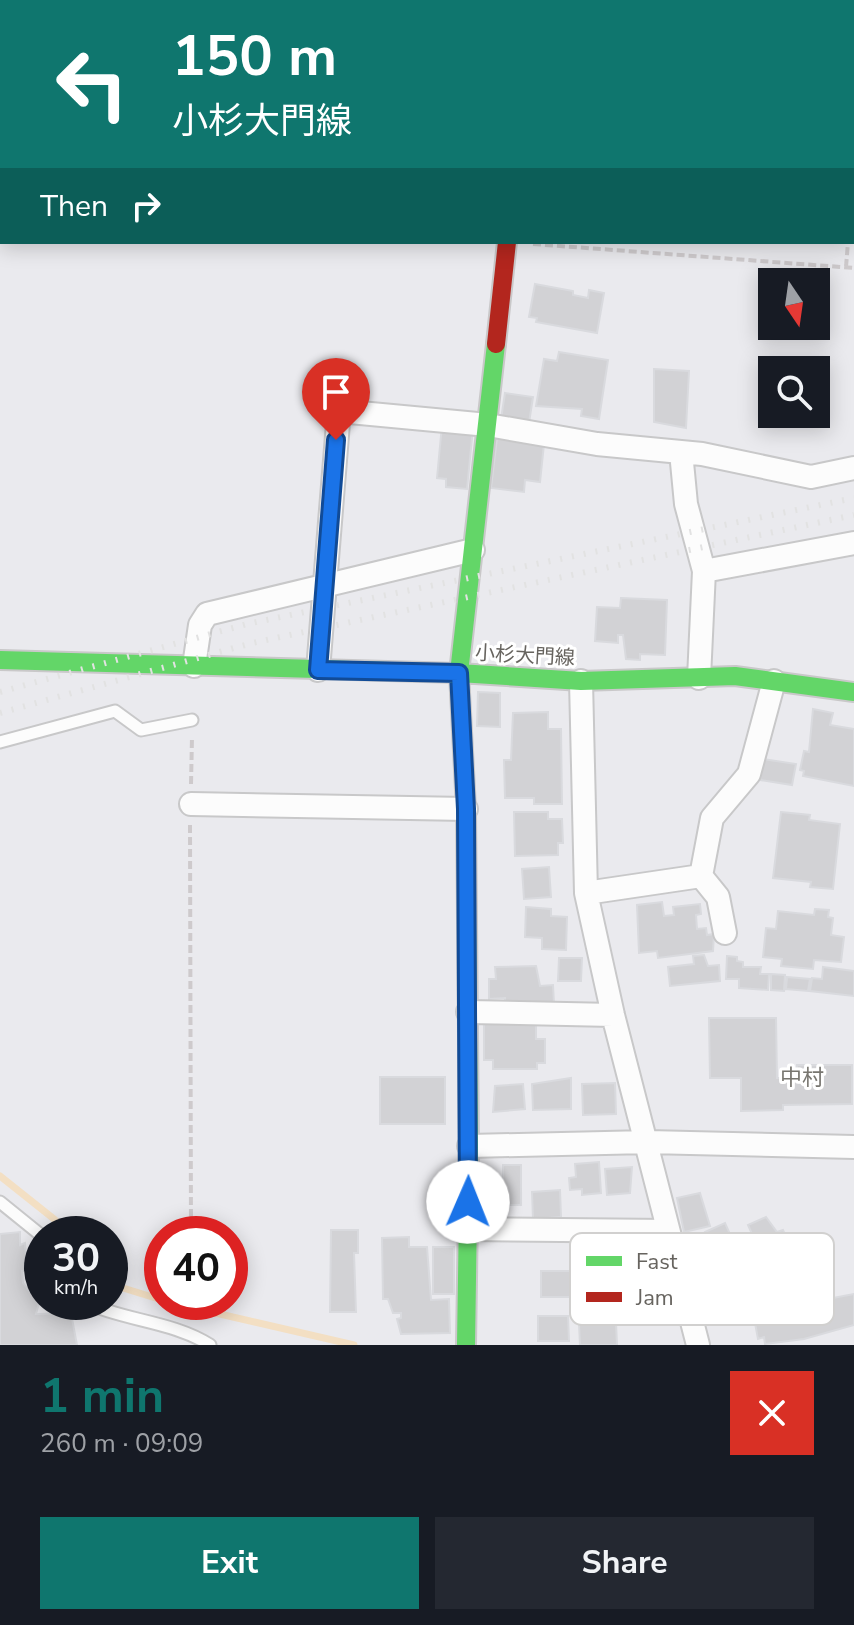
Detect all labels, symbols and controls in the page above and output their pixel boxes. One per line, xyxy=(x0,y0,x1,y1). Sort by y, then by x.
text: 150 m xyxy=(172,18,337,95)
icon: left xyxy=(40,32,144,136)
text: 小杉大門線 xyxy=(172,97,352,146)
icon: right xyxy=(124,184,168,228)
text: Then xyxy=(40,186,108,227)
north arrow xyxy=(758,268,830,340)
map controls xyxy=(758,268,830,428)
button: search xyxy=(758,356,830,428)
pin xyxy=(302,358,370,440)
icon: arrive xyxy=(314,370,358,414)
street label: 小杉大門線 xyxy=(474,639,576,672)
district label: 中村 xyxy=(780,1063,824,1093)
position arrow xyxy=(426,1160,510,1244)
speed limit sign: 40 xyxy=(144,1216,248,1320)
text: 30 xyxy=(52,1231,100,1285)
legend xyxy=(570,1233,834,1325)
text: Fast xyxy=(636,1247,678,1277)
text: km/h xyxy=(54,1274,98,1301)
text: Jam xyxy=(635,1283,674,1313)
text: 1 min xyxy=(40,1363,164,1429)
button: close xyxy=(730,1371,814,1455)
text: 260 m · 09:09 xyxy=(40,1426,203,1461)
button: Exit xyxy=(40,1517,419,1609)
button: Share xyxy=(435,1517,814,1609)

